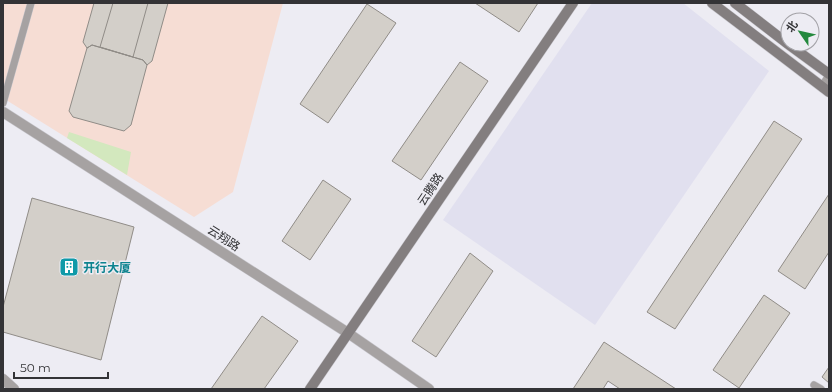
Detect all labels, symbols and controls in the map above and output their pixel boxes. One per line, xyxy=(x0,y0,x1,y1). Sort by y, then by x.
north arrow xyxy=(780,12,820,52)
text: 北 xyxy=(783,18,801,35)
street label: 云腾路 xyxy=(414,170,446,208)
street label: 云翔路 xyxy=(205,222,243,254)
building icon: 开行大厦 xyxy=(58,256,80,278)
place label: 开行大厦 xyxy=(83,260,131,275)
scale bar xyxy=(14,354,108,380)
text: 50 m xyxy=(20,360,51,375)

